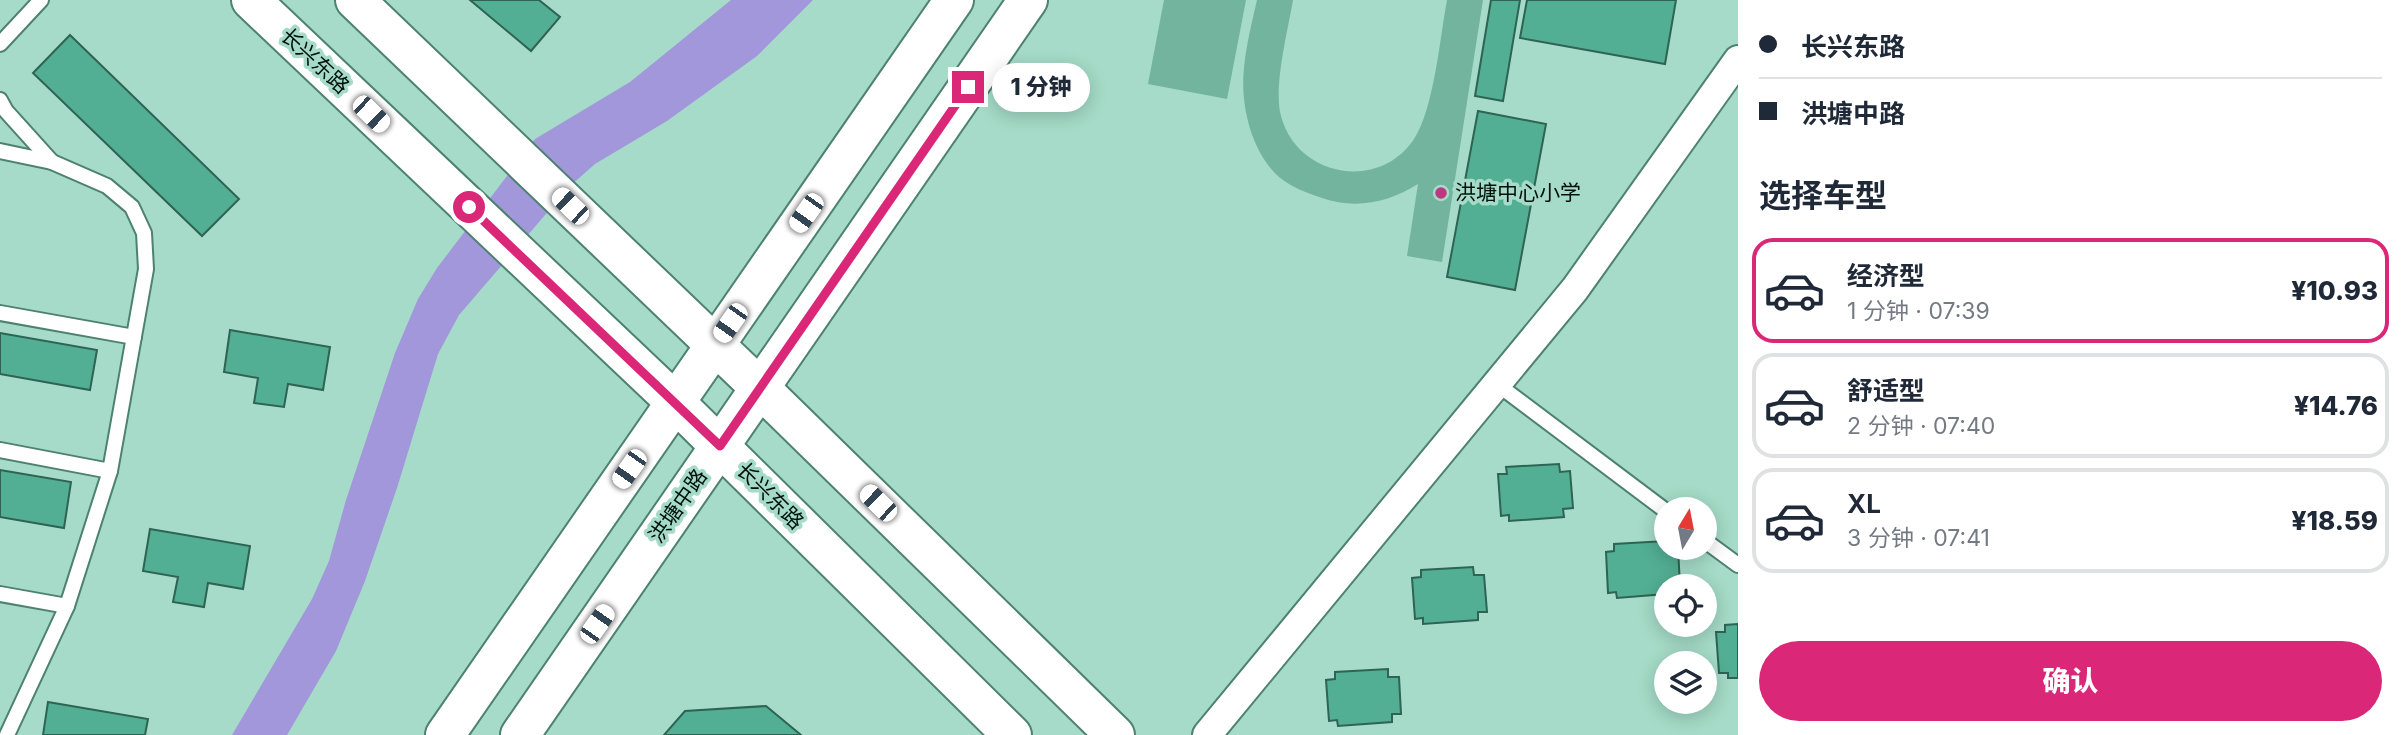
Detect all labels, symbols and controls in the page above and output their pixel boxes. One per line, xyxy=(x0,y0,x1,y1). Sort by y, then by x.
street label: 长兴东路 xyxy=(276,23,355,98)
text: 长兴东路 xyxy=(1801,31,1905,62)
callout: 1 分钟 xyxy=(992,62,1090,112)
route end xyxy=(952,71,984,103)
text: 1 分钟 xyxy=(1010,73,1072,101)
car xyxy=(349,92,394,136)
text: 洪塘中路 xyxy=(1801,98,1905,129)
text: 选择车型 xyxy=(1759,176,1887,215)
place label: 洪塘中心小学 xyxy=(1455,180,1581,205)
car xyxy=(548,184,593,228)
marker: 洪塘中心小学 xyxy=(1433,185,1449,201)
car xyxy=(786,190,827,236)
route start xyxy=(453,191,485,223)
icon: car xyxy=(1763,259,1826,322)
text: 经济型 xyxy=(1847,260,1925,291)
text: ¥10.93 xyxy=(2291,275,2378,306)
text: 1 分钟 · 07:39 xyxy=(1847,297,1990,325)
car xyxy=(710,300,751,346)
icon: car xyxy=(1763,374,1826,437)
text: 舒适型 xyxy=(1847,375,1925,406)
text: ¥14.76 xyxy=(2294,390,2378,421)
text: 2 分钟 · 07:40 xyxy=(1847,412,1995,440)
car xyxy=(609,446,650,492)
street label: 长兴东路 xyxy=(732,457,809,534)
street label: 洪塘中路 xyxy=(643,464,712,547)
car xyxy=(856,481,901,525)
text: XL xyxy=(1847,488,1881,519)
icon: car xyxy=(1763,489,1826,552)
north arrow xyxy=(1654,497,1717,560)
map controls xyxy=(1654,497,1717,714)
text: ¥18.59 xyxy=(2292,505,2378,536)
text: 3 分钟 · 07:41 xyxy=(1847,524,1990,552)
button: locate xyxy=(1654,574,1717,637)
car xyxy=(577,601,618,647)
button: 确认 xyxy=(1759,641,2382,721)
button: layers xyxy=(1654,651,1717,714)

